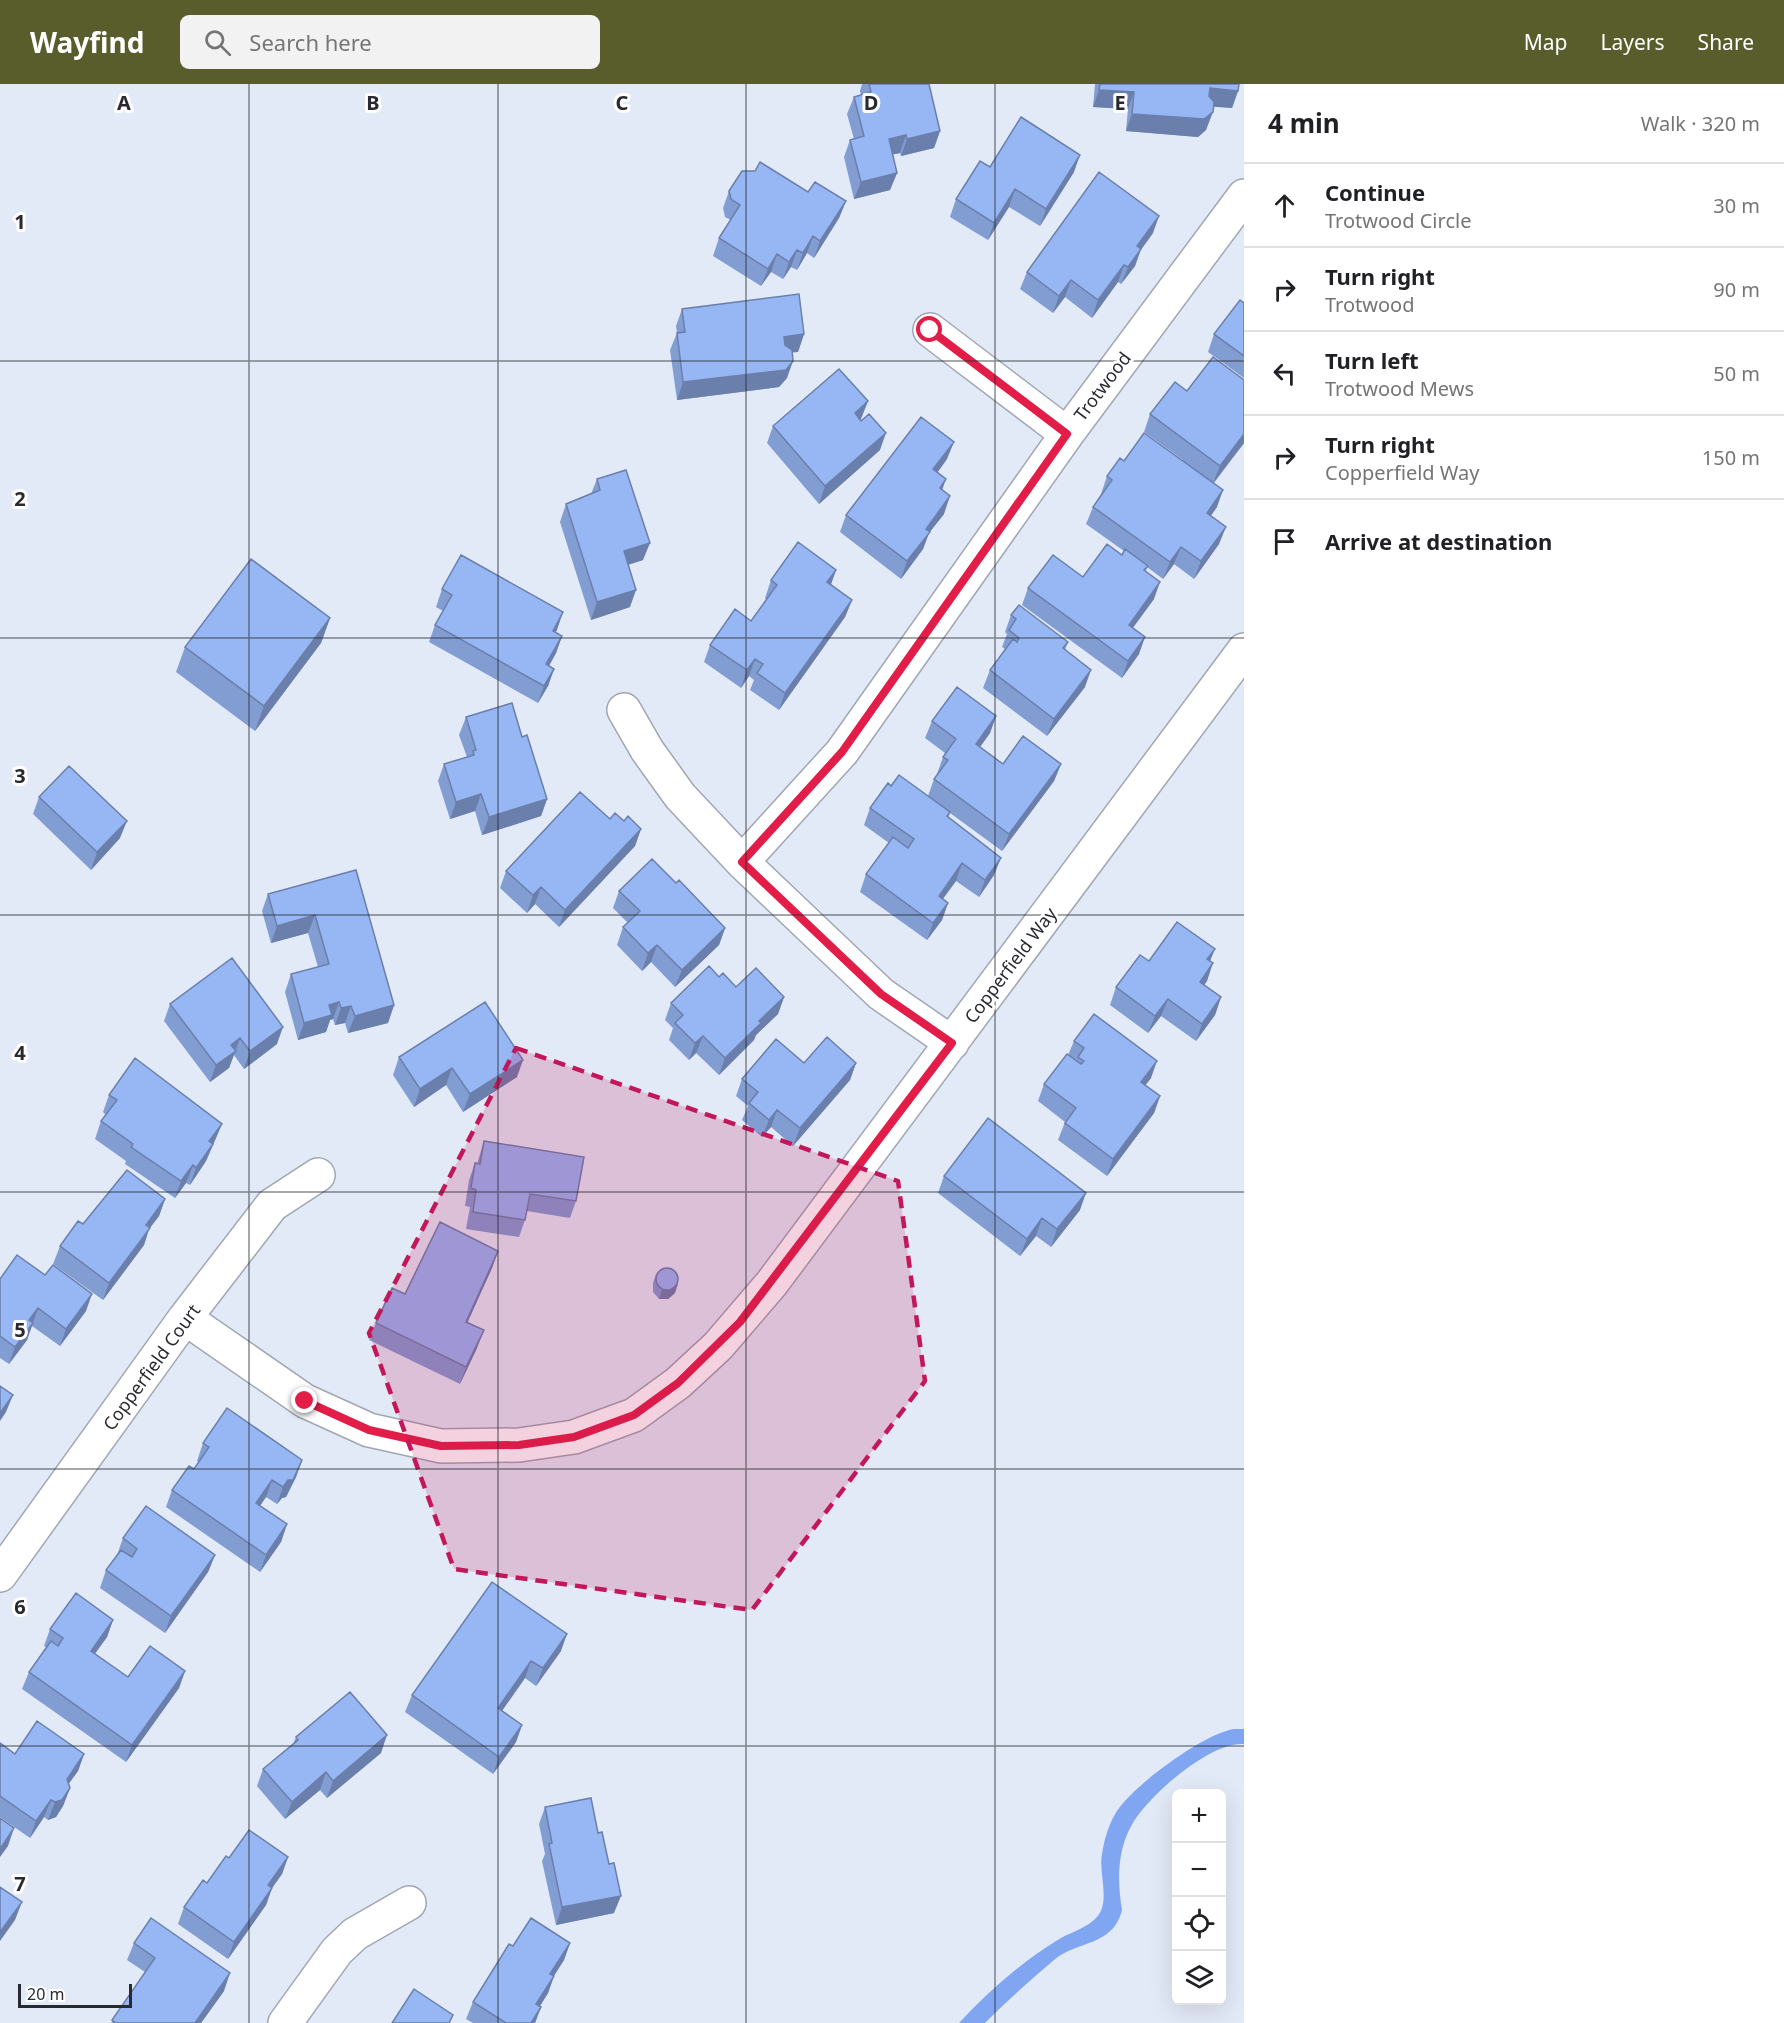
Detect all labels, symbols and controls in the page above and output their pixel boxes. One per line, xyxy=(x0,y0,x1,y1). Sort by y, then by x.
search box xyxy=(180,15,600,69)
text: Wayfind xyxy=(30,23,144,61)
icon: search xyxy=(201,26,234,59)
text: Search here xyxy=(249,27,372,57)
text: Map xyxy=(1524,28,1568,56)
text: Layers xyxy=(1601,28,1665,56)
text: Share xyxy=(1698,28,1754,56)
text: A xyxy=(117,89,131,116)
text: B xyxy=(366,89,380,116)
text: C xyxy=(616,89,629,116)
text: D xyxy=(864,89,878,116)
text: E xyxy=(1114,89,1126,116)
text: 4 min xyxy=(1268,105,1340,141)
text: Walk · 320 m xyxy=(1641,110,1760,137)
text: Continue xyxy=(1325,177,1425,207)
icon: ahead xyxy=(1268,189,1301,222)
text: 30 m xyxy=(1713,192,1760,219)
text: Trotwood Circle xyxy=(1325,207,1471,234)
text: 1 xyxy=(14,208,26,235)
text: Turn right xyxy=(1325,261,1435,291)
icon: right xyxy=(1268,273,1301,306)
text: 90 m xyxy=(1713,276,1760,303)
text: Trotwood xyxy=(1325,291,1415,318)
route start xyxy=(916,316,942,342)
text: Turn left xyxy=(1325,345,1419,375)
street label: Trotwood xyxy=(1068,347,1136,425)
icon: left xyxy=(1268,357,1301,390)
text: 50 m xyxy=(1713,360,1760,387)
text: Trotwood Mews xyxy=(1325,375,1474,402)
text: Turn right xyxy=(1325,429,1435,459)
icon: right xyxy=(1268,441,1301,474)
text: 150 m xyxy=(1702,444,1760,471)
text: Copperfield Way xyxy=(1325,459,1479,486)
text: 2 xyxy=(14,485,26,512)
icon: arrive xyxy=(1268,525,1301,558)
text: Arrive at destination xyxy=(1325,526,1552,556)
text: 3 xyxy=(14,762,26,789)
street label: Copperfield Way xyxy=(959,902,1062,1028)
text: 4 xyxy=(14,1039,26,1066)
street label: Copperfield Court xyxy=(97,1299,205,1435)
text: 5 xyxy=(14,1316,26,1343)
route end xyxy=(291,1387,317,1413)
text: 6 xyxy=(14,1593,26,1620)
map controls xyxy=(1172,1789,1226,2005)
button: + xyxy=(1172,1789,1226,1843)
button: − xyxy=(1172,1843,1226,1897)
text: 7 xyxy=(14,1870,26,1897)
button: locate xyxy=(1172,1897,1226,1951)
button: layers xyxy=(1172,1951,1226,2005)
scale bar xyxy=(18,1981,132,2008)
text: 20 m xyxy=(27,1983,64,2005)

